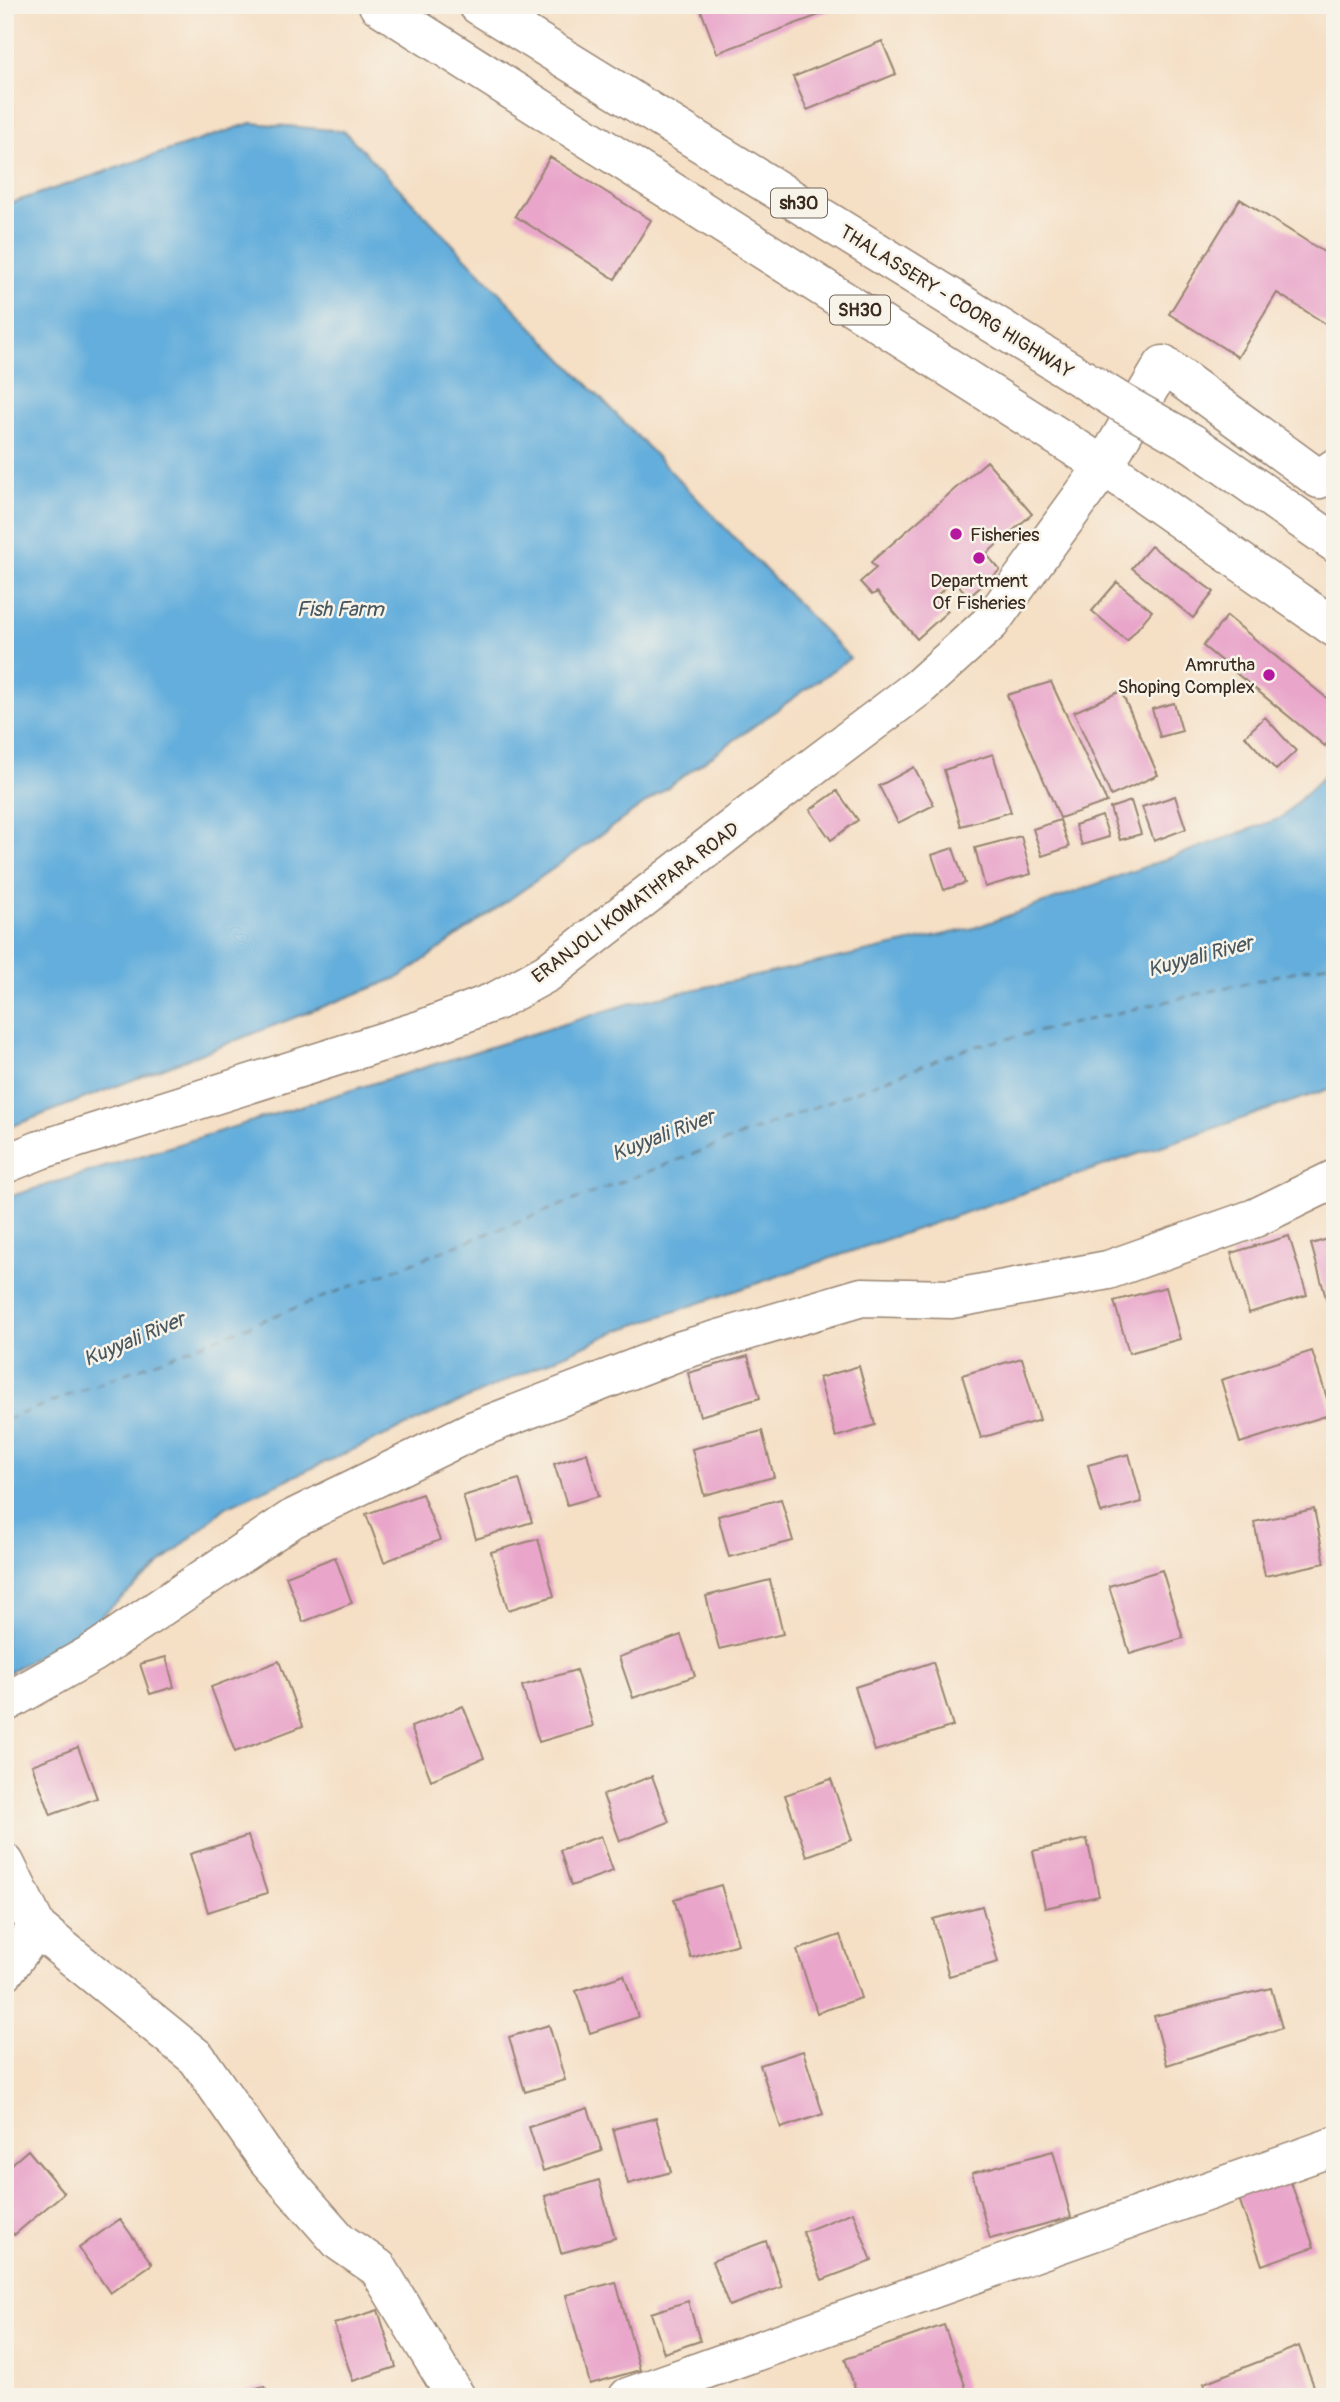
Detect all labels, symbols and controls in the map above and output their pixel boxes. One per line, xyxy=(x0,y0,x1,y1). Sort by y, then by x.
road number: sh30 xyxy=(771,188,827,218)
street label: THALASSERY - COORG HIGHWAY xyxy=(835,220,1078,384)
road number: SH30 xyxy=(830,296,890,324)
place label: Fisheries xyxy=(970,523,1040,547)
marker: Fisheries xyxy=(948,526,964,542)
marker: Department Of Fisheries xyxy=(971,550,987,566)
place label: Department Of Fisheries xyxy=(930,569,1028,615)
water label: Fish Farm xyxy=(296,596,385,623)
place label: Amrutha Shoping Complex xyxy=(1117,653,1255,699)
marker: Amrutha Shoping Complex xyxy=(1261,667,1277,683)
street label: ERANJOLI KOMATHPARA ROAD xyxy=(527,817,744,989)
water label: Kuyyali River xyxy=(1144,929,1258,984)
water label: Kuyyali River xyxy=(608,1103,721,1167)
water label: Kuyyali River xyxy=(79,1305,192,1373)

